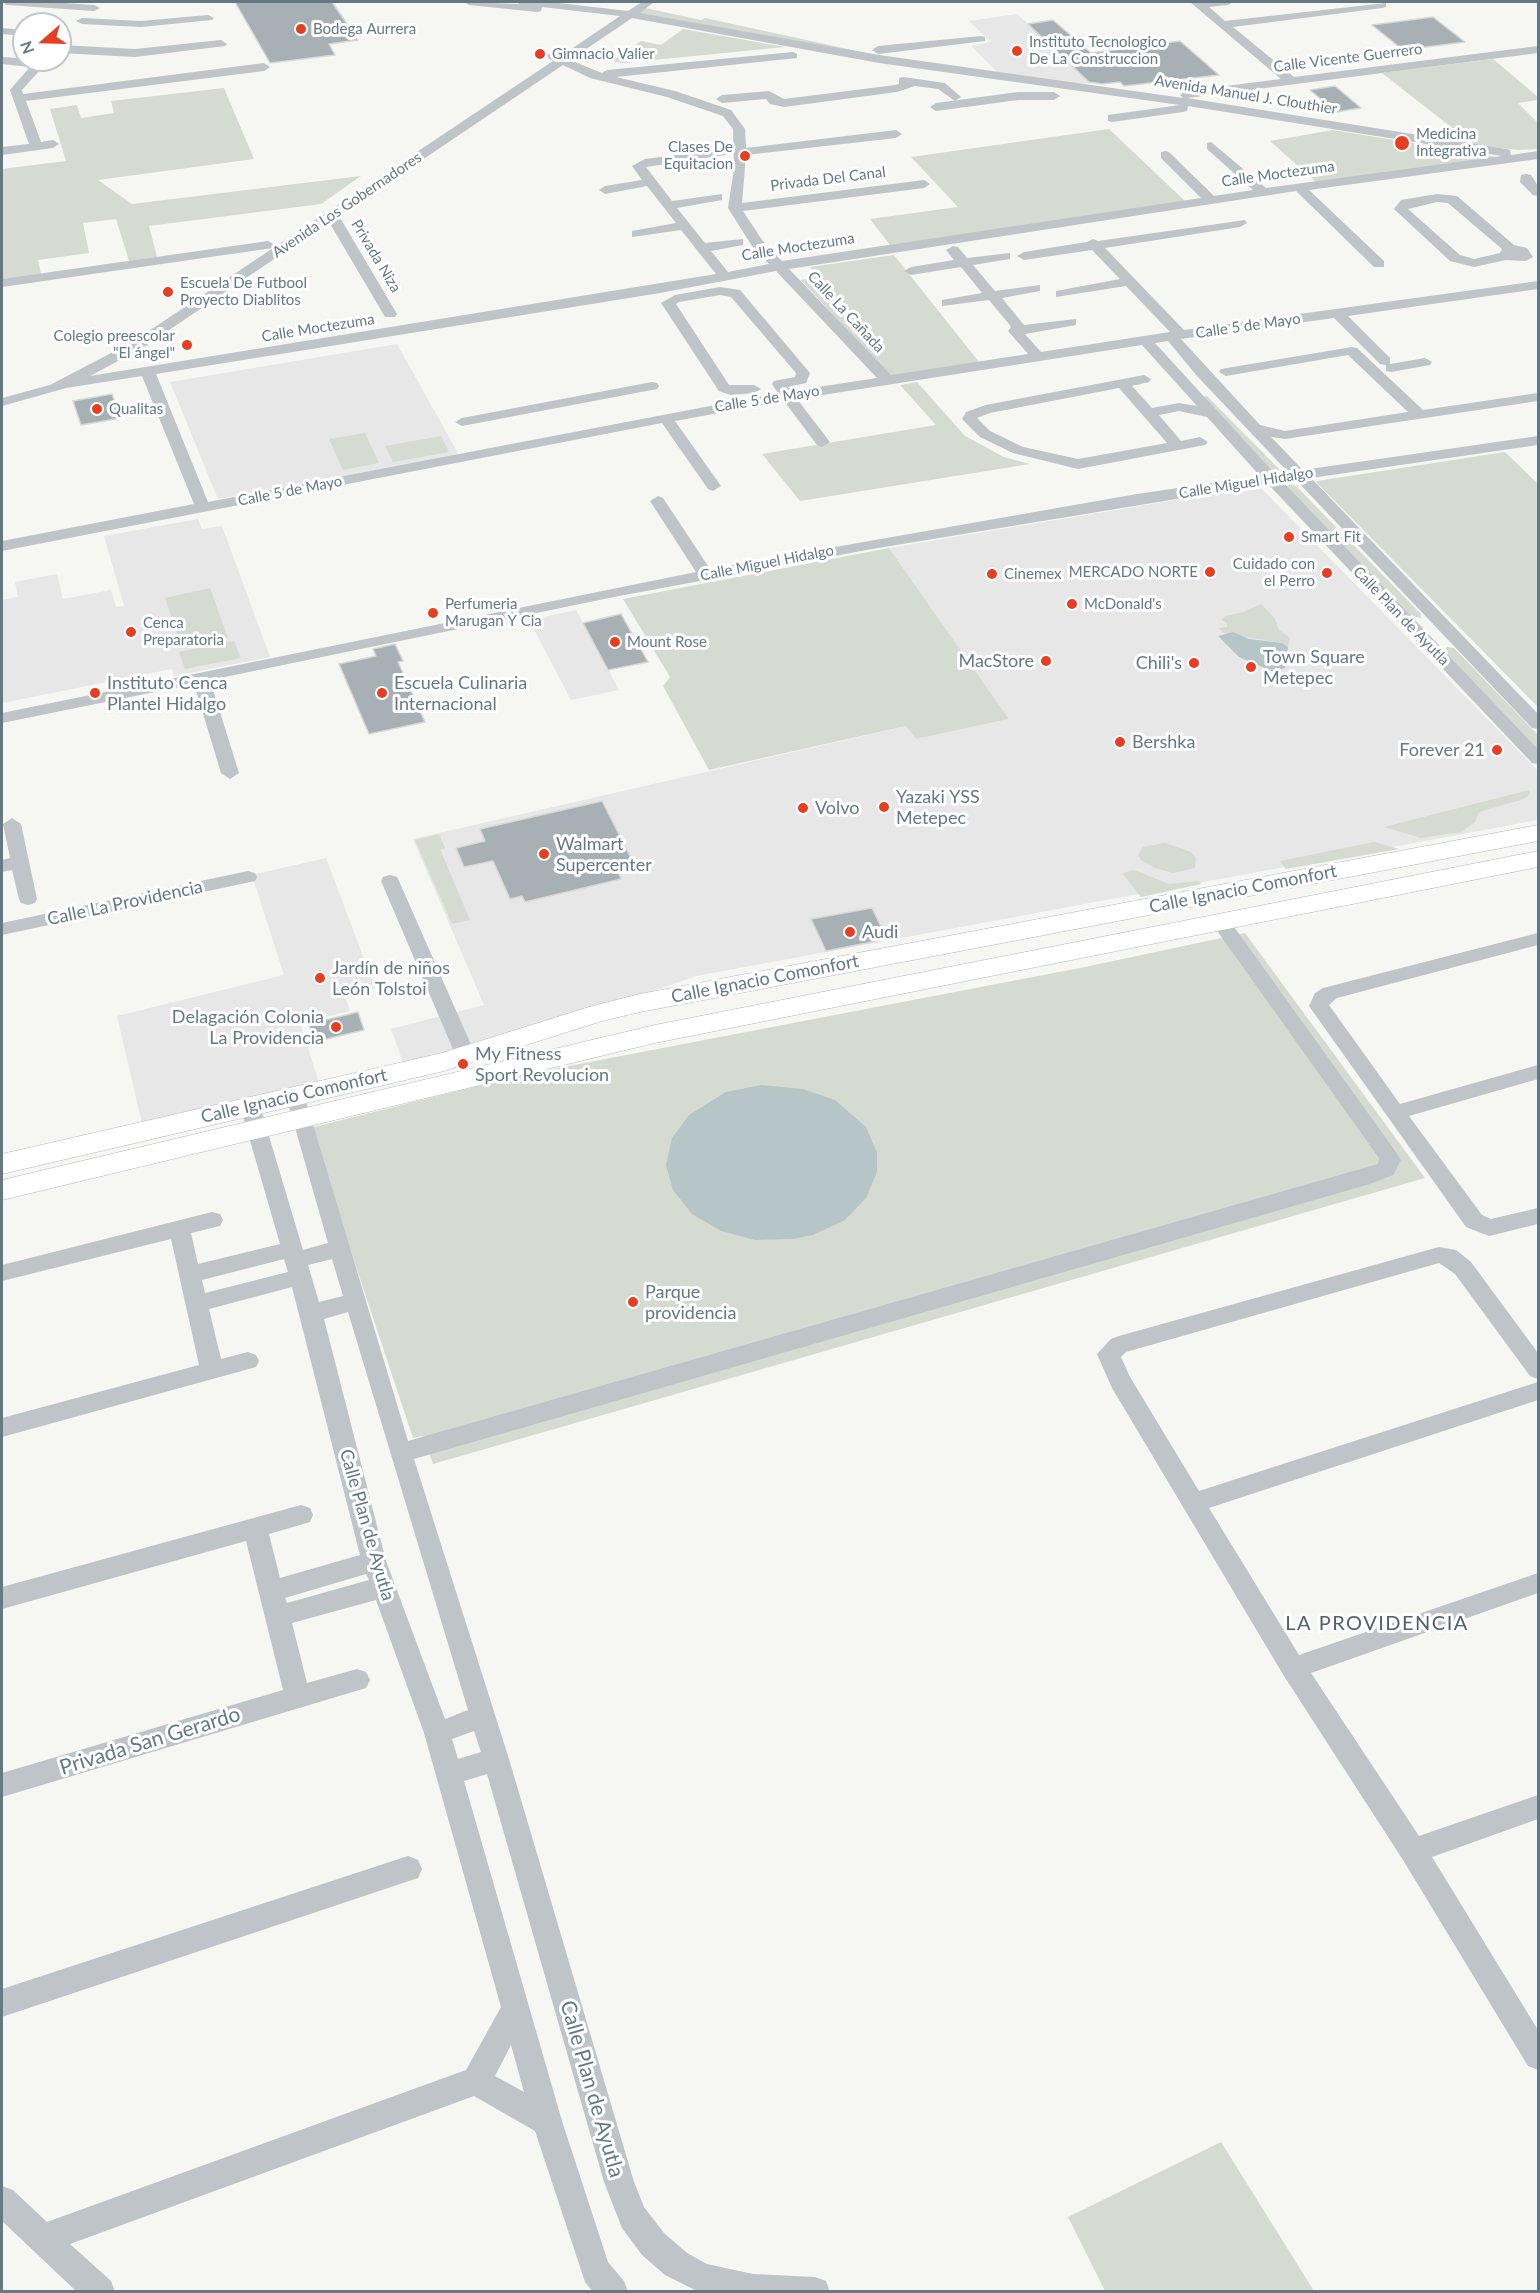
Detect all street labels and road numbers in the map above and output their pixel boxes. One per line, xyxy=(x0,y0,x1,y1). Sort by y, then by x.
street label: Calle Vicente Guerrero xyxy=(1273,40,1423,76)
street label: Avenida Manuel J. Clouthier xyxy=(1153,72,1339,118)
street label: Avenida Los Gobernadores xyxy=(269,148,425,262)
street label: Calle Moctezuma xyxy=(1220,157,1336,191)
street label: Privada Del Canal xyxy=(769,163,887,195)
street label: Privada Niza xyxy=(347,216,405,296)
street label: Calle Moctezuma xyxy=(740,229,856,265)
street label: Calle La Cañada xyxy=(804,268,888,356)
street label: Calle Moctezuma xyxy=(260,310,376,346)
street label: Calle 5 de Mayo xyxy=(1194,310,1302,342)
street label: Calle 5 de Mayo xyxy=(713,382,821,416)
street label: Calle Miguel Hidalgo xyxy=(1178,463,1314,503)
street label: Calle 5 de Mayo xyxy=(236,472,344,510)
street label: Calle Miguel Hidalgo xyxy=(699,541,835,585)
street label: Calle Plan de Ayutla xyxy=(1349,563,1453,669)
street label: Calle Ignacio Comonfort xyxy=(1147,860,1339,918)
street label: Calle La Providencia xyxy=(45,876,205,930)
street label: Calle Ignacio Comonfort xyxy=(669,950,861,1008)
street label: Calle Ignacio Comonfort xyxy=(199,1064,389,1128)
street label: Calle Plan de Ayutla xyxy=(335,1447,399,1603)
street label: Privada San Gerardo xyxy=(57,1702,243,1780)
street label: Calle Plan de Ayutla xyxy=(555,1998,629,2180)

